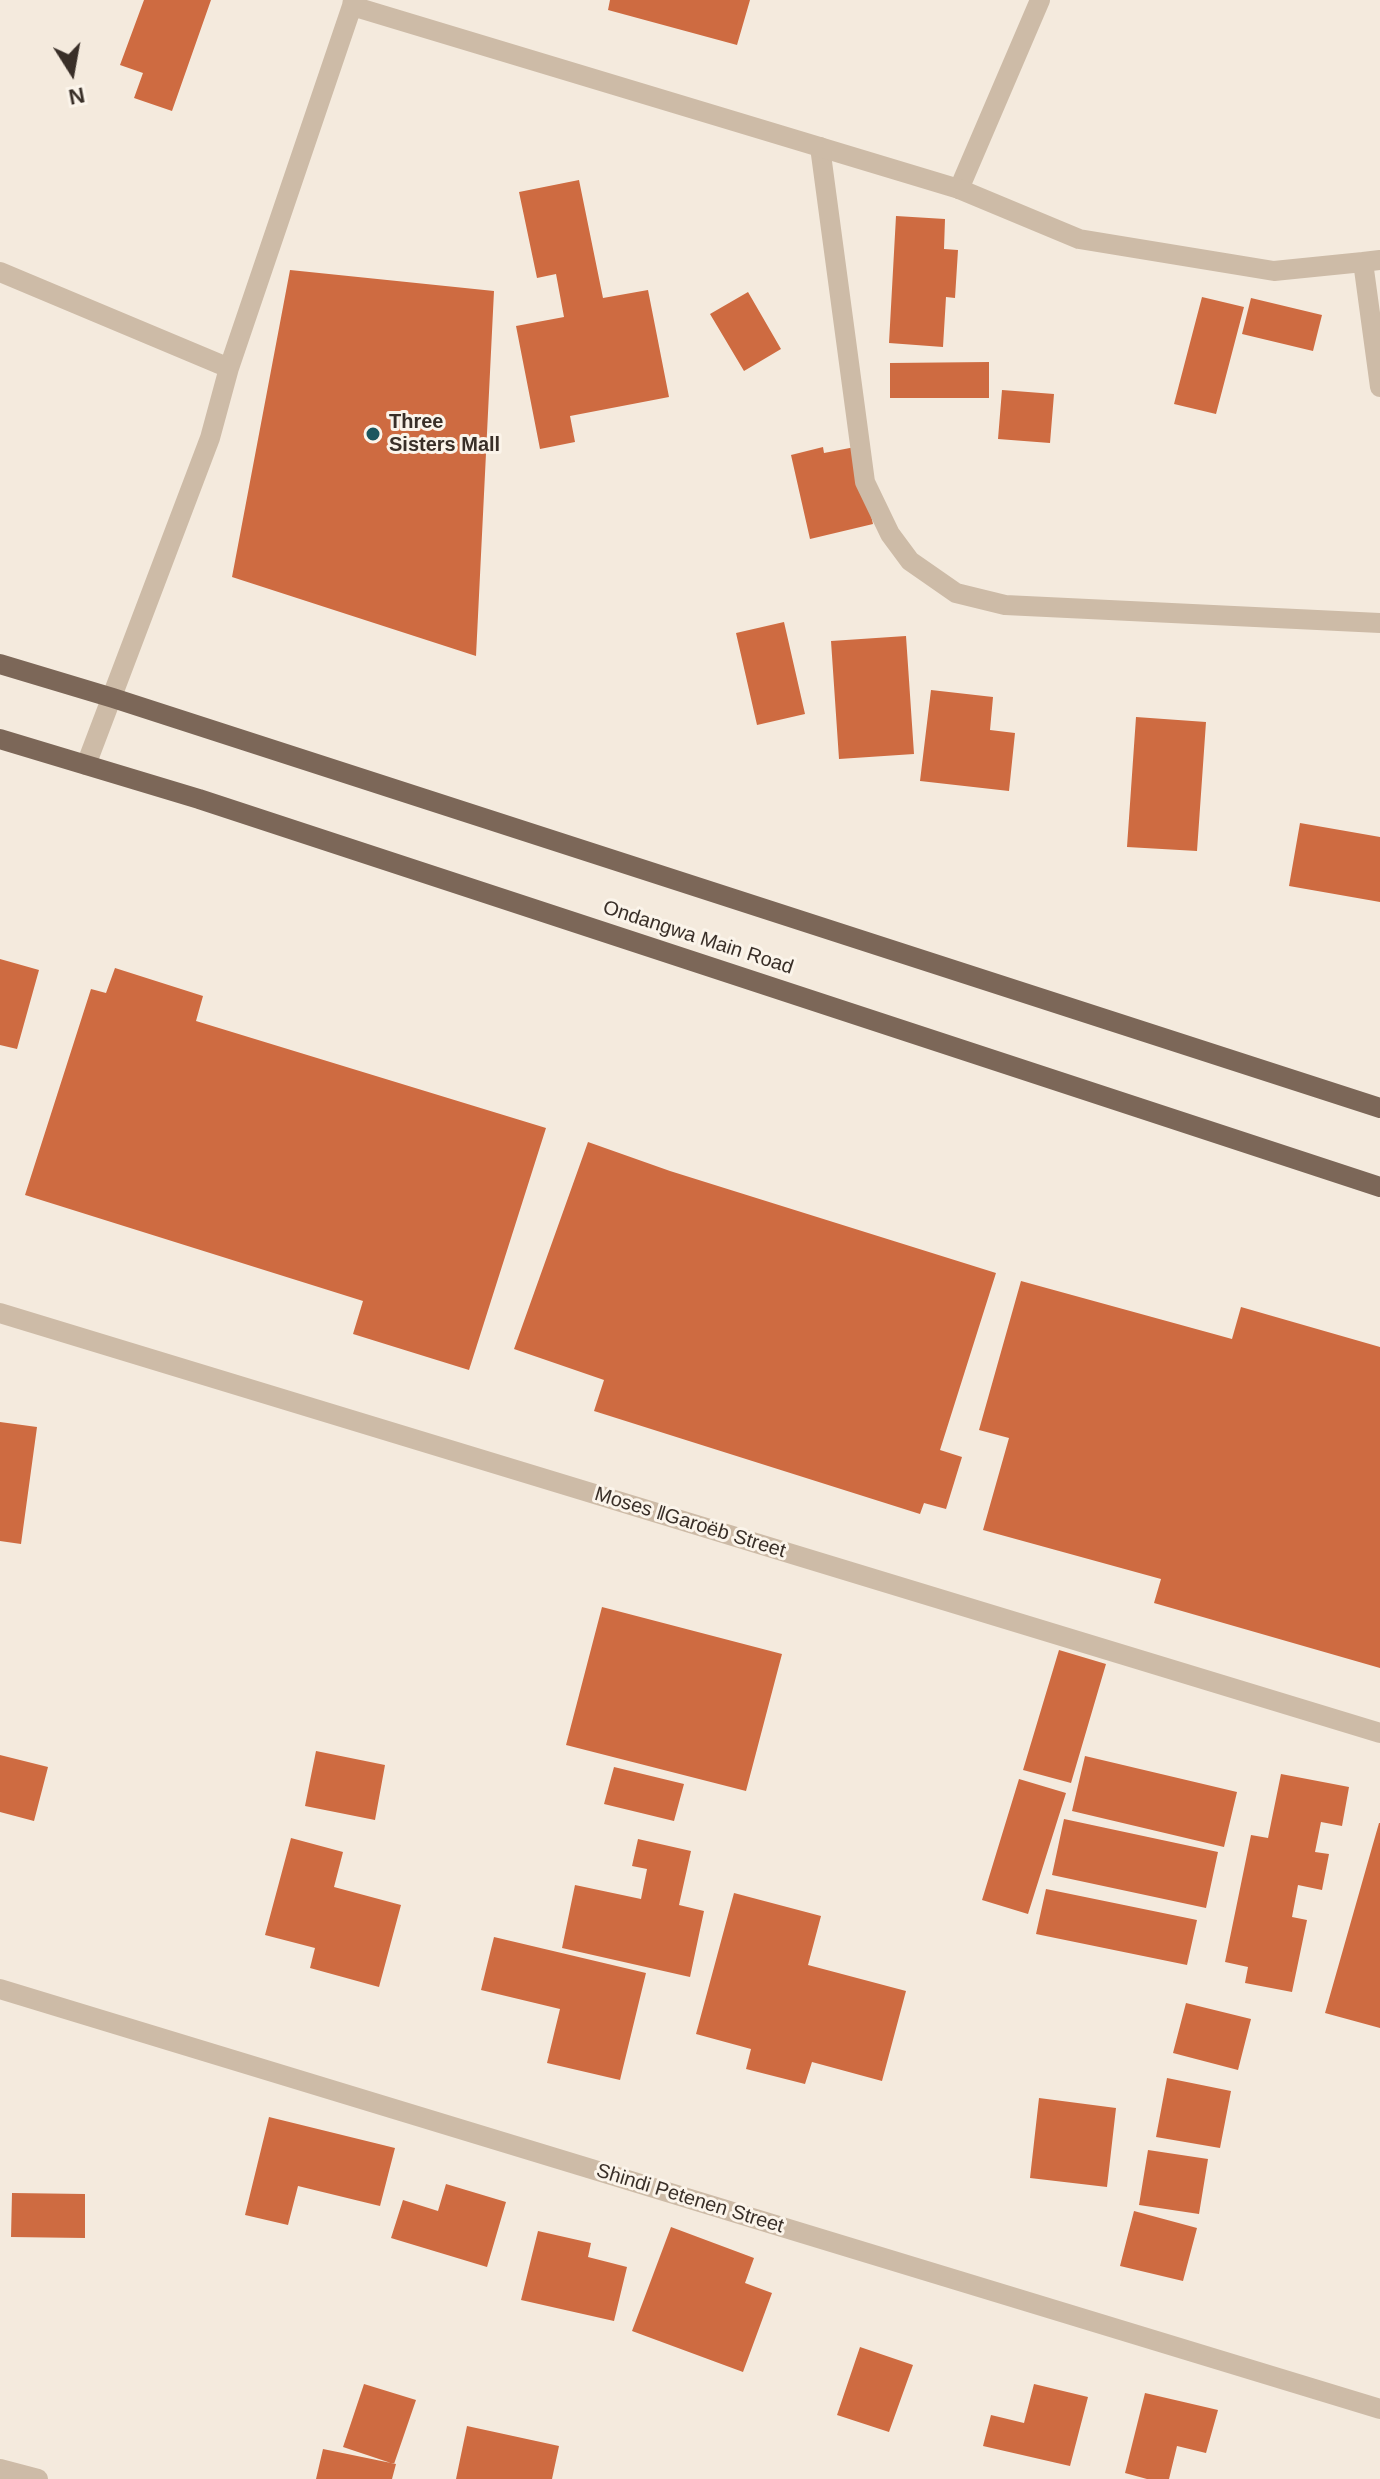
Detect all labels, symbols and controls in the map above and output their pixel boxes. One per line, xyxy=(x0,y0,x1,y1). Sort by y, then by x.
north arrow xyxy=(32,32,112,112)
text: N xyxy=(66,82,87,110)
place label: Three Sisters Mall xyxy=(389,410,500,457)
marker: Three Sisters Mall xyxy=(364,425,382,443)
street label: Ondangwa Main Road xyxy=(600,896,796,980)
street label: Moses ǁGaroëb Street xyxy=(592,1483,788,1563)
street label: Shindi Petenen Street xyxy=(593,2159,787,2239)

